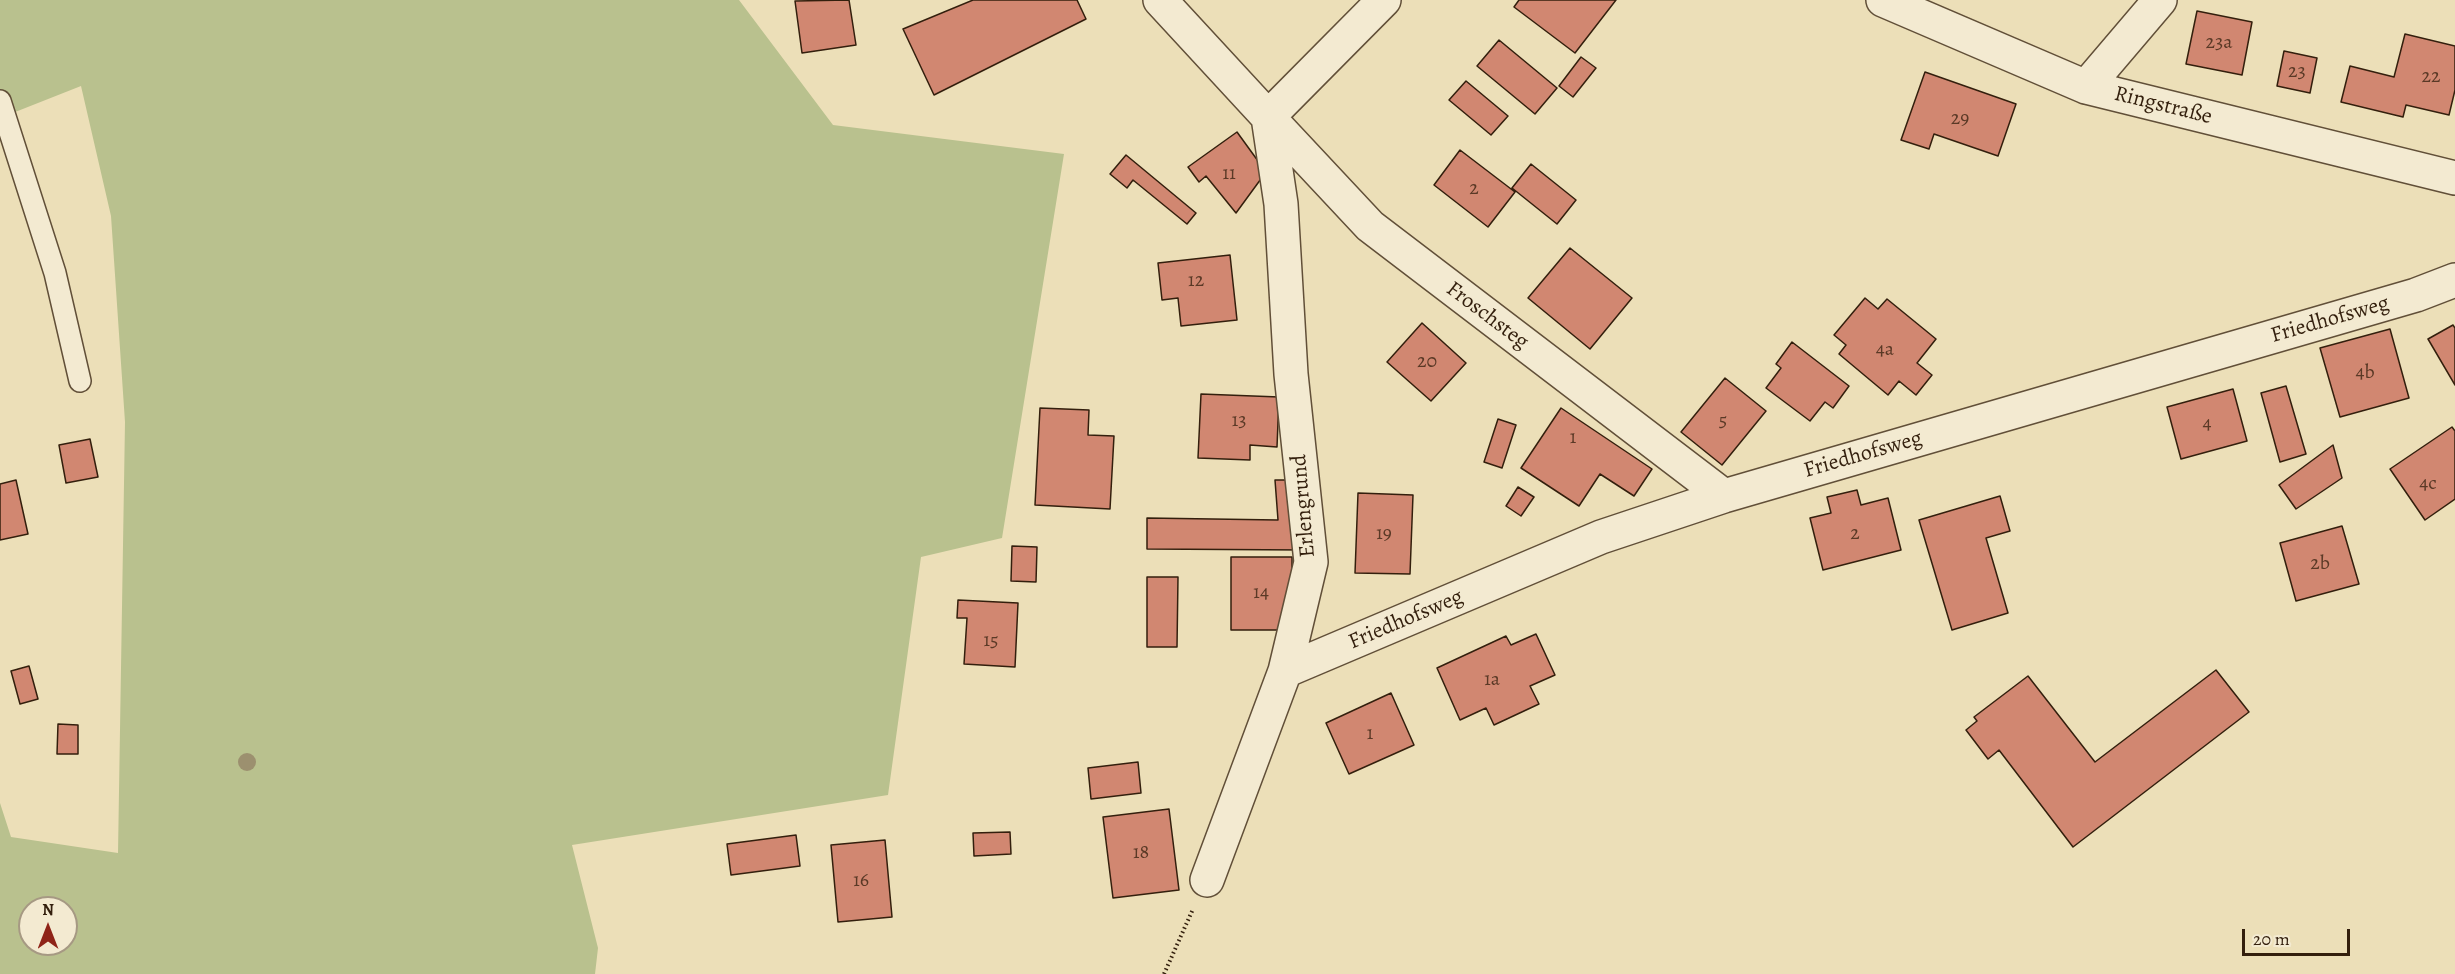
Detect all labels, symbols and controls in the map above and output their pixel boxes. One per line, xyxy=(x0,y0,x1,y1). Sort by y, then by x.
house number: 23a xyxy=(2205,31,2233,55)
house number: 23 xyxy=(2288,60,2306,84)
house number: 22 xyxy=(2422,65,2440,89)
street label: Ringstraße xyxy=(2111,81,2215,131)
house number: 29 xyxy=(1951,107,1969,131)
house number: 11 xyxy=(1222,162,1236,186)
house number: 2 xyxy=(1469,177,1479,201)
house number: 12 xyxy=(1188,269,1204,293)
street label: Froschsteg xyxy=(1440,276,1534,356)
street label: Friedhofsweg xyxy=(2268,291,2392,349)
house number: 4a xyxy=(1876,338,1894,362)
house number: 20 xyxy=(1417,350,1437,374)
house number: 4b xyxy=(2355,361,2375,385)
house number: 13 xyxy=(1231,409,1247,433)
house number: 5 xyxy=(1719,409,1727,433)
house number: 4 xyxy=(2202,412,2212,436)
house number: 1 xyxy=(1570,426,1576,450)
street label: Friedhofsweg xyxy=(1801,426,1925,484)
street label: Erlengrund xyxy=(1286,453,1322,559)
house number: 4c xyxy=(2419,472,2437,496)
house number: 19 xyxy=(1376,522,1392,546)
house number: 2 xyxy=(1850,522,1860,546)
house number: 2b xyxy=(2310,552,2330,576)
house number: 14 xyxy=(1253,581,1269,605)
street label: Friedhofsweg xyxy=(1345,584,1467,656)
house number: 15 xyxy=(983,629,999,653)
house number: 1a xyxy=(1484,668,1500,692)
house number: 1 xyxy=(1367,722,1373,746)
house number: 18 xyxy=(1133,841,1149,865)
house number: 16 xyxy=(853,869,869,893)
north arrow xyxy=(18,896,78,956)
text: N xyxy=(42,899,54,921)
scale bar xyxy=(2245,917,2353,955)
text: 20 m xyxy=(2253,927,2290,951)

